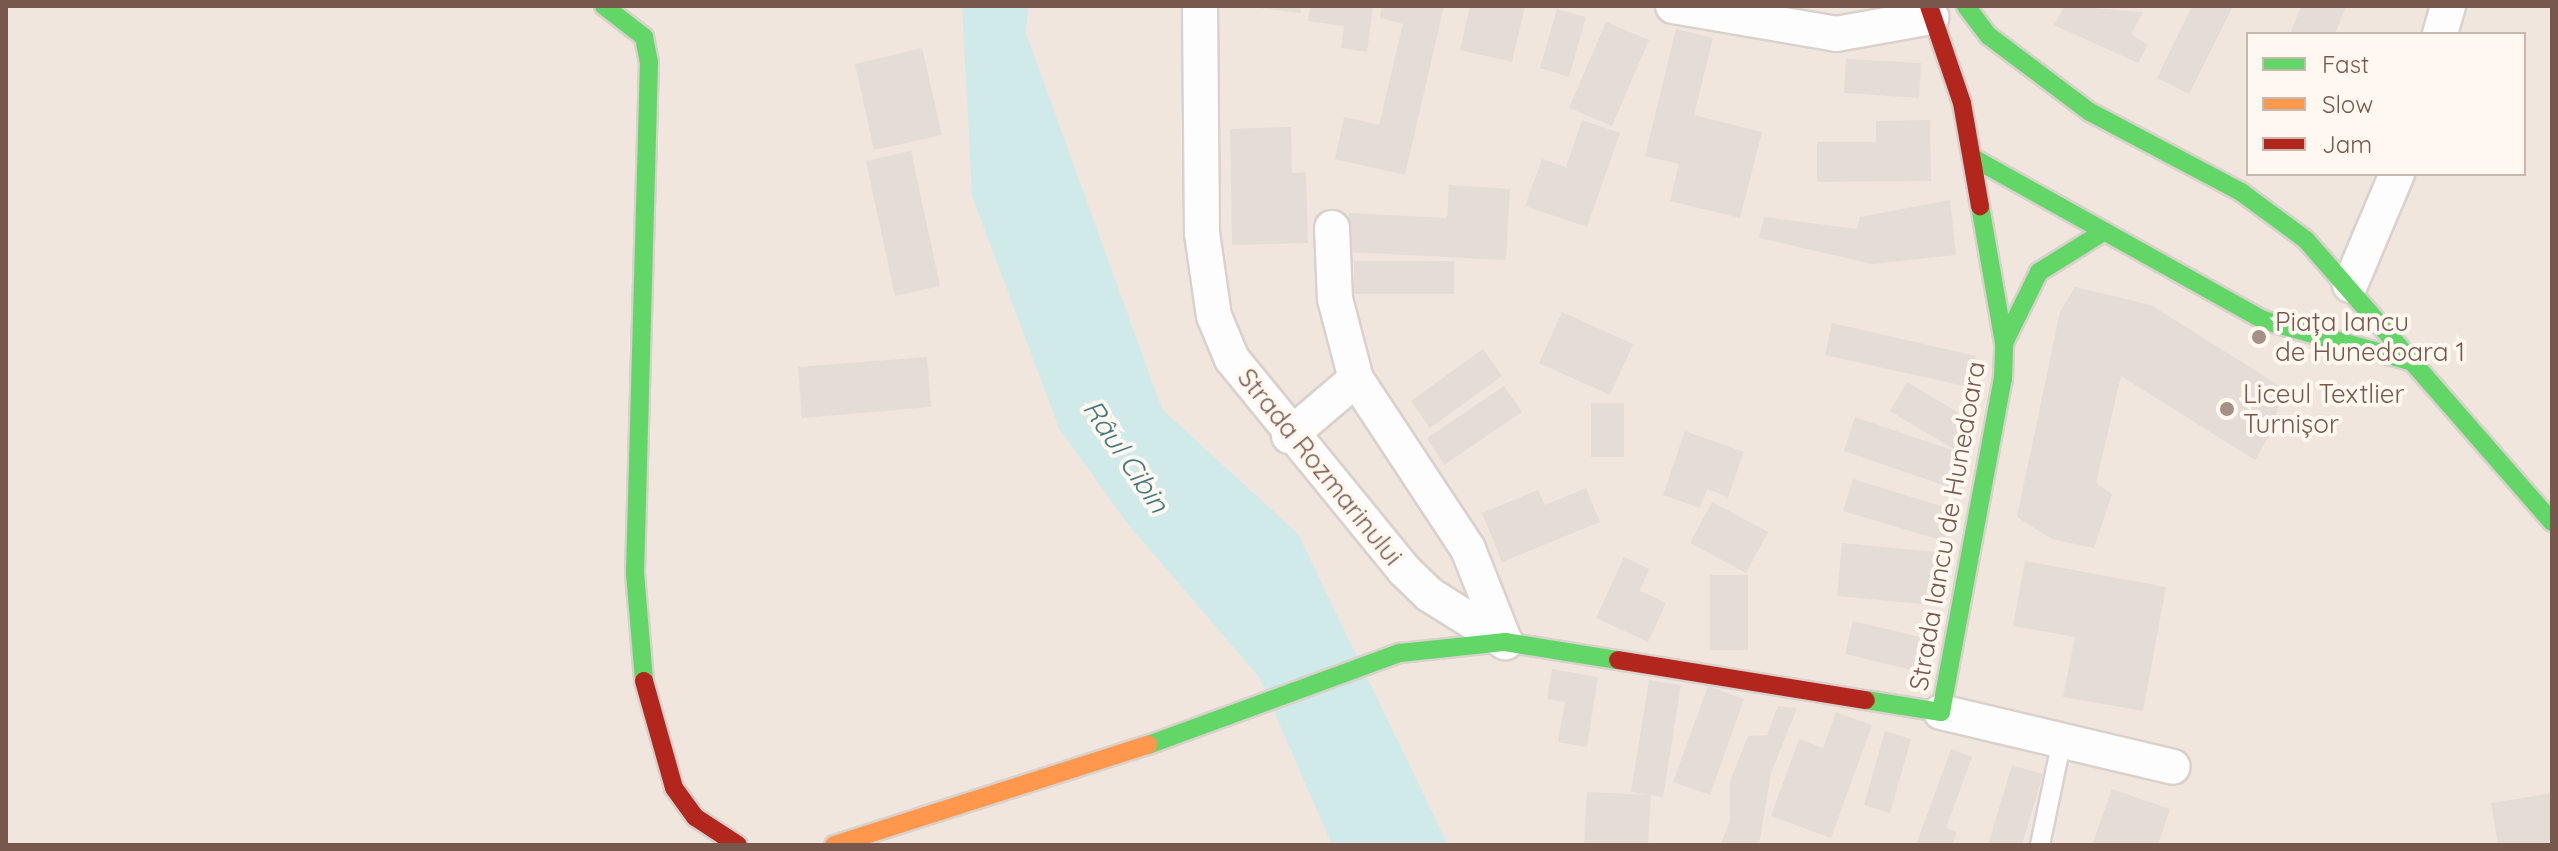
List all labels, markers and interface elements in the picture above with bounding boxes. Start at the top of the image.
legend [2246,32,2526,176]
text: Fast [2322,49,2369,79]
text: Slow [2322,89,2373,119]
text: Jam [2322,129,2372,159]
place label: Piața Iancu de Hunedoara 1 [2275,306,2465,368]
marker: Piața Iancu de Hunedoara 1 [2250,328,2268,346]
street label: Strada Iancu de Hunedoara [1903,359,1991,693]
street label: Strada Rozmarinului [1231,362,1409,572]
place label: Liceul Textlier Turnișor [2243,378,2404,440]
water label: Râul Cibin [1076,393,1176,519]
marker: Liceul Textlier Turnișor [2218,400,2236,418]

